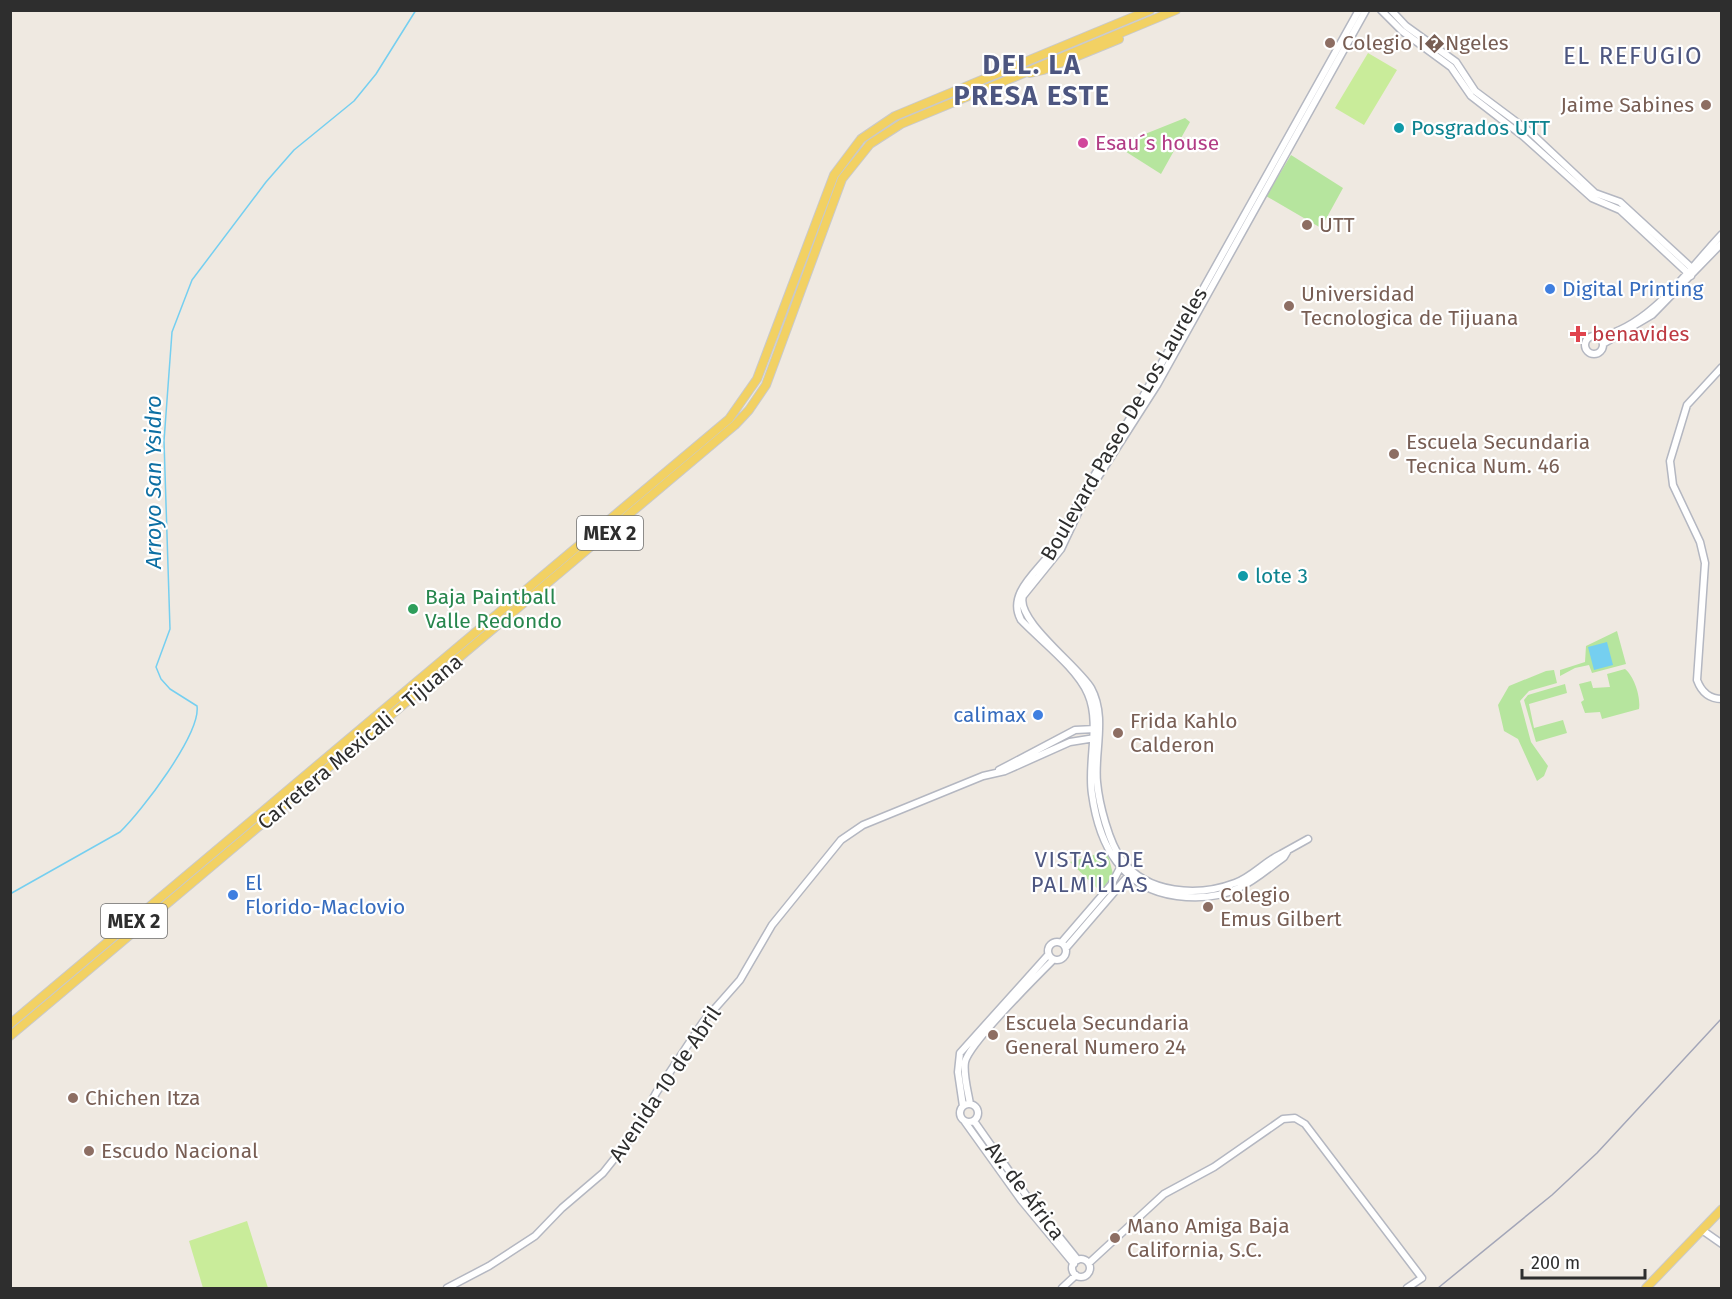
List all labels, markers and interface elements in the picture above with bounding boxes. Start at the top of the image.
place label: Colegio I�Ngeles [1342,30,1509,56]
marker: Colegio I�Ngeles [1323,36,1337,50]
district label: EL REFUGIO [1563,42,1703,70]
district label: DEL. LA PRESA ESTE [953,49,1111,112]
place label: Jaime Sabines [1560,92,1694,118]
marker: Jaime Sabines [1699,98,1713,112]
place label: Posgrados UTT [1411,115,1550,141]
marker: Posgrados UTT [1392,121,1406,135]
place label: Esau´s house [1095,130,1219,156]
marker: Esau´s house [1076,136,1090,150]
place label: UTT [1319,212,1355,238]
marker: UTT [1300,218,1314,232]
place label: Digital Printing [1562,276,1704,302]
place label: Universidad Tecnologica de Tijuana [1301,281,1518,331]
marker: Digital Printing [1543,282,1557,296]
street label: Boulevard Paseo De Los Laureles [1035,283,1213,565]
marker: Universidad Tecnologica de Tijuana [1282,299,1296,313]
place label: benavides [1592,321,1690,347]
marker: benavides [1569,325,1587,343]
water label: Arroyo San Ysidro [140,395,167,570]
place label: Escuela Secundaria Tecnica Num. 46 [1406,429,1590,479]
marker: Escuela Secundaria Tecnica Num. 46 [1387,447,1401,461]
road number: MEX 2 [577,516,643,550]
place label: lote 3 [1255,563,1308,589]
marker: lote 3 [1236,569,1250,583]
place label: Baja Paintball Valle Redondo [425,584,562,634]
marker: Baja Paintball Valle Redondo [406,602,420,616]
street label: Carretera Mexicali - Tijuana [252,649,468,835]
place label: calimax [953,702,1027,728]
marker: calimax [1031,708,1045,722]
place label: Frida Kahlo Calderon [1130,708,1237,758]
marker: Frida Kahlo Calderon [1111,726,1125,740]
district label: VISTAS DE PALMILLAS [1031,846,1149,898]
place label: El Florido-Maclovio [245,870,405,920]
place label: Colegio Emus Gilbert [1220,882,1342,932]
marker: El Florido-Maclovio [226,888,240,902]
marker: Colegio Emus Gilbert [1201,900,1215,914]
road number: MEX 2 [101,904,167,938]
street label: Avenida 10 de Abril [603,1001,727,1167]
place label: Escuela Secundaria General Numero 24 [1005,1010,1189,1060]
marker: Escuela Secundaria General Numero 24 [986,1028,1000,1042]
place label: Chichen Itza [85,1085,201,1111]
marker: Chichen Itza [66,1091,80,1105]
street label: Av. de África [980,1137,1070,1245]
place label: Escudo Nacional [101,1138,258,1164]
marker: Escudo Nacional [82,1144,96,1158]
place label: Mano Amiga Baja California, S.C. [1127,1213,1290,1263]
marker: Mano Amiga Baja California, S.C. [1108,1231,1122,1245]
scale bar [1522,1242,1645,1280]
text: 200 m [1531,1252,1580,1274]

